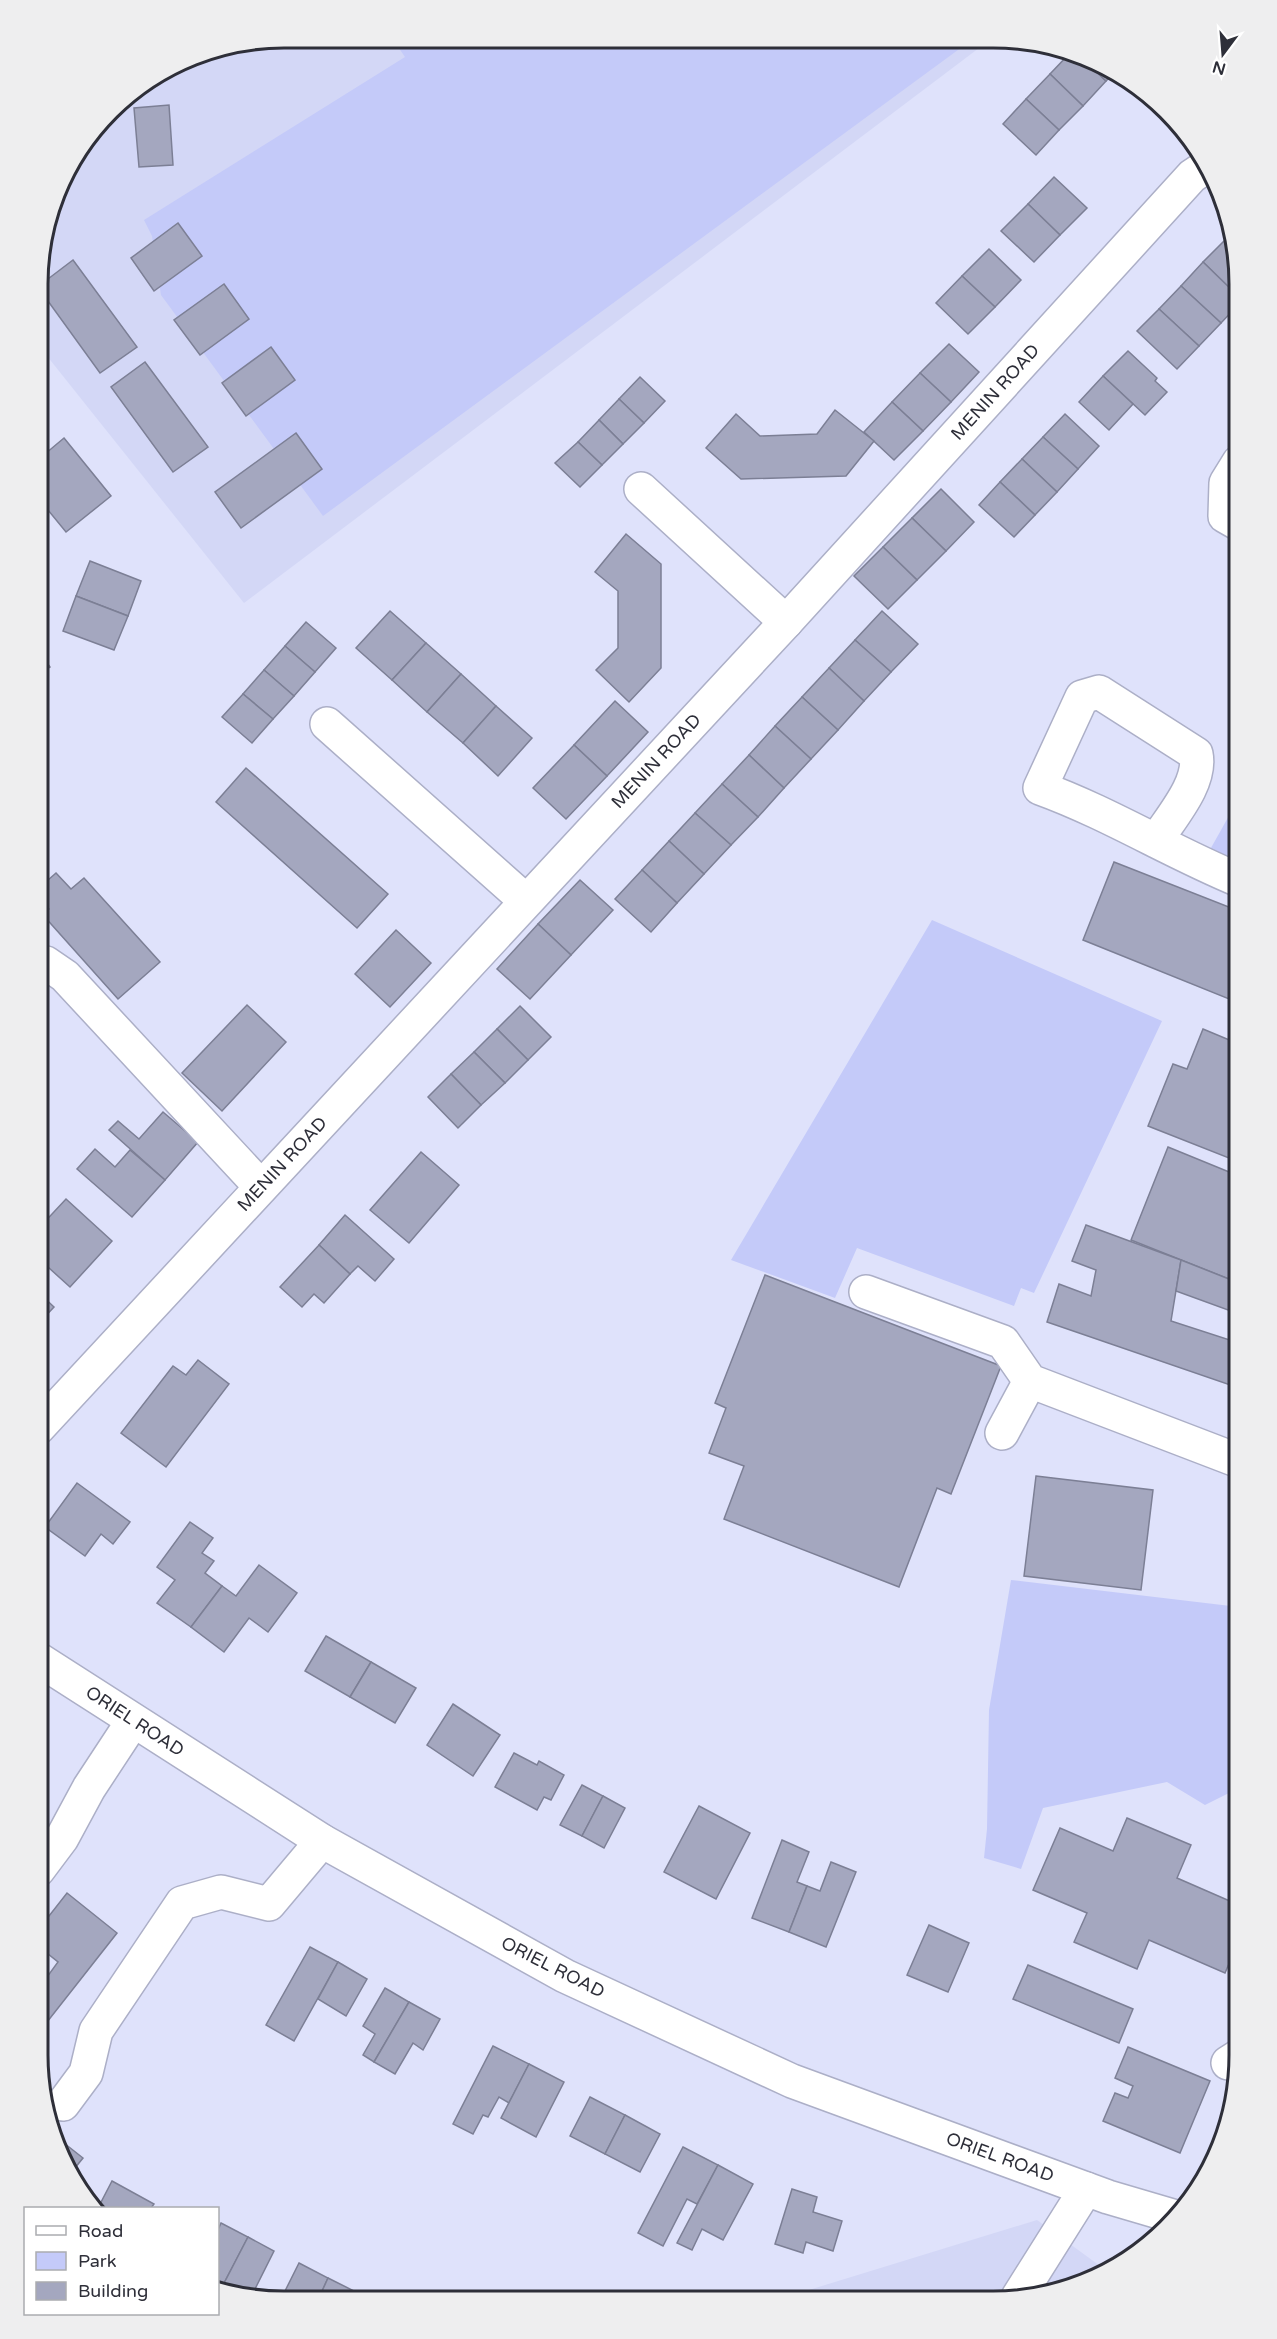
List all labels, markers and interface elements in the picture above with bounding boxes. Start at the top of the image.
north arrow [1193,24,1253,84]
text: N [1210,56,1228,79]
street label: MENIN ROAD [946,339,1044,445]
street label: MENIN ROAD [606,709,706,813]
street label: MENIN ROAD [232,1112,332,1216]
street label: ORIEL ROAD [82,1681,188,1761]
street label: ORIEL ROAD [498,1932,608,2002]
street label: ORIEL ROAD [943,2127,1057,2187]
legend [24,2207,219,2315]
text: Road [78,2220,123,2242]
text: Park [78,2250,117,2272]
text: Building [78,2280,148,2302]

